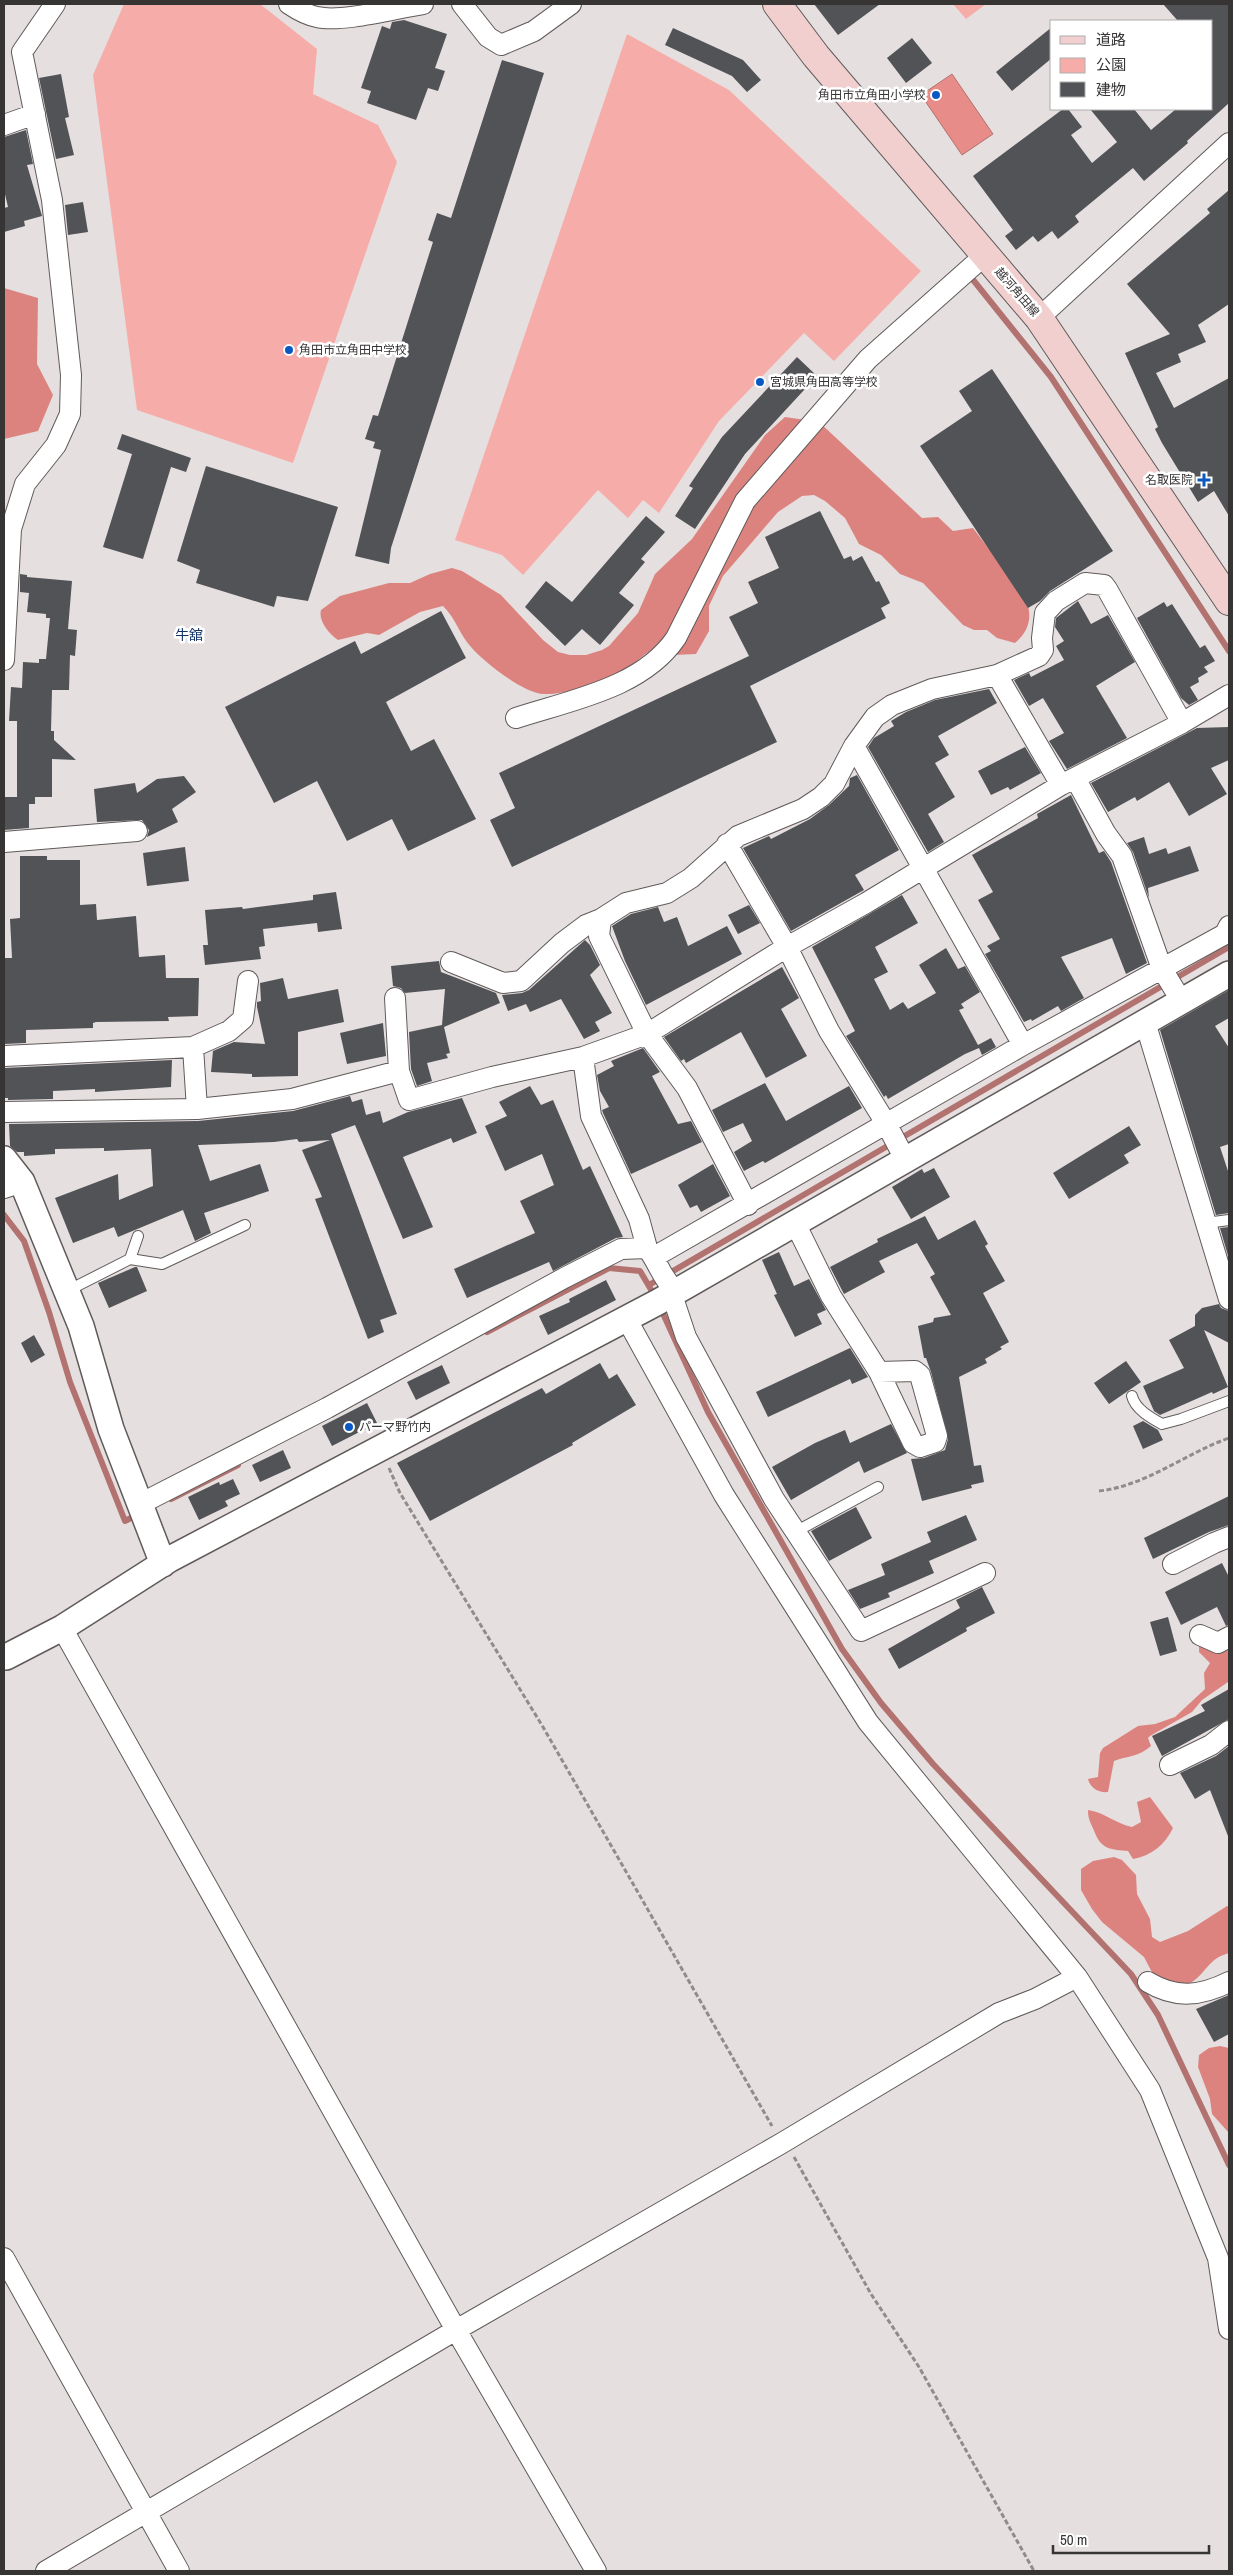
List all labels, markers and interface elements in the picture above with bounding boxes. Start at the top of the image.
legend [1050,20,1213,110]
text: 道路 [1096,29,1126,50]
text: 公園 [1096,54,1126,75]
text: 建物 [1096,79,1126,100]
place label: 角田市立角田小学校 [818,87,926,103]
marker: 角田市立角田小学校 [930,89,942,101]
street label: 越河角田線 [991,264,1043,320]
place label: 角田市立角田中学校 [299,342,407,358]
marker: 角田市立角田中学校 [283,344,295,356]
place label: 宮城県角田高等学校 [770,374,878,390]
marker: 宮城県角田高等学校 [754,376,766,388]
place label: 名取医院 [1145,472,1193,488]
marker: 名取医院 [1197,473,1211,487]
district label: 牛舘 [175,626,203,644]
place label: パーマ野竹内 [359,1419,431,1435]
marker: パーマ野竹内 [343,1421,355,1433]
scale bar [1053,2522,1209,2554]
text: 50 m [1060,2529,1087,2550]

